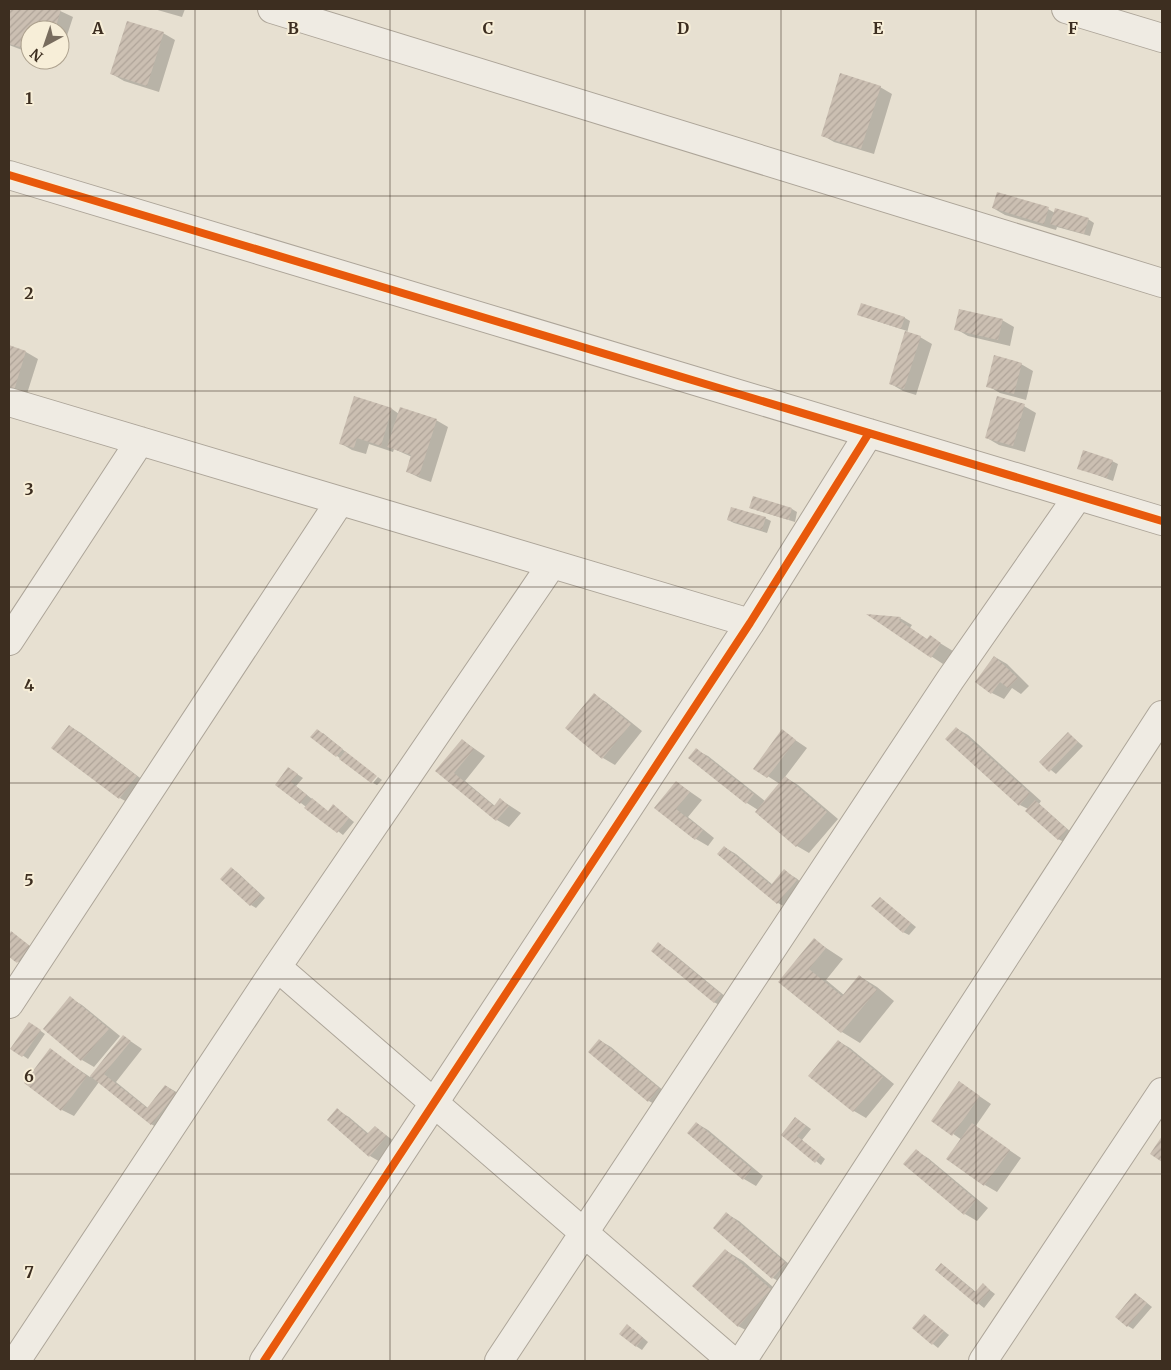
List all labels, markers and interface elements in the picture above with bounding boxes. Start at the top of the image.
text: A [91,18,104,38]
text: B [287,18,299,38]
text: C [483,18,493,38]
text: D [677,18,689,38]
text: E [873,18,884,38]
text: F [1068,18,1078,38]
north arrow [20,20,70,70]
text: N [27,45,47,65]
text: 1 [25,88,33,108]
text: 2 [24,283,34,303]
text: 3 [24,479,34,499]
text: 4 [24,675,34,695]
text: 5 [24,870,34,890]
text: 6 [24,1066,34,1086]
text: 7 [24,1262,34,1282]

